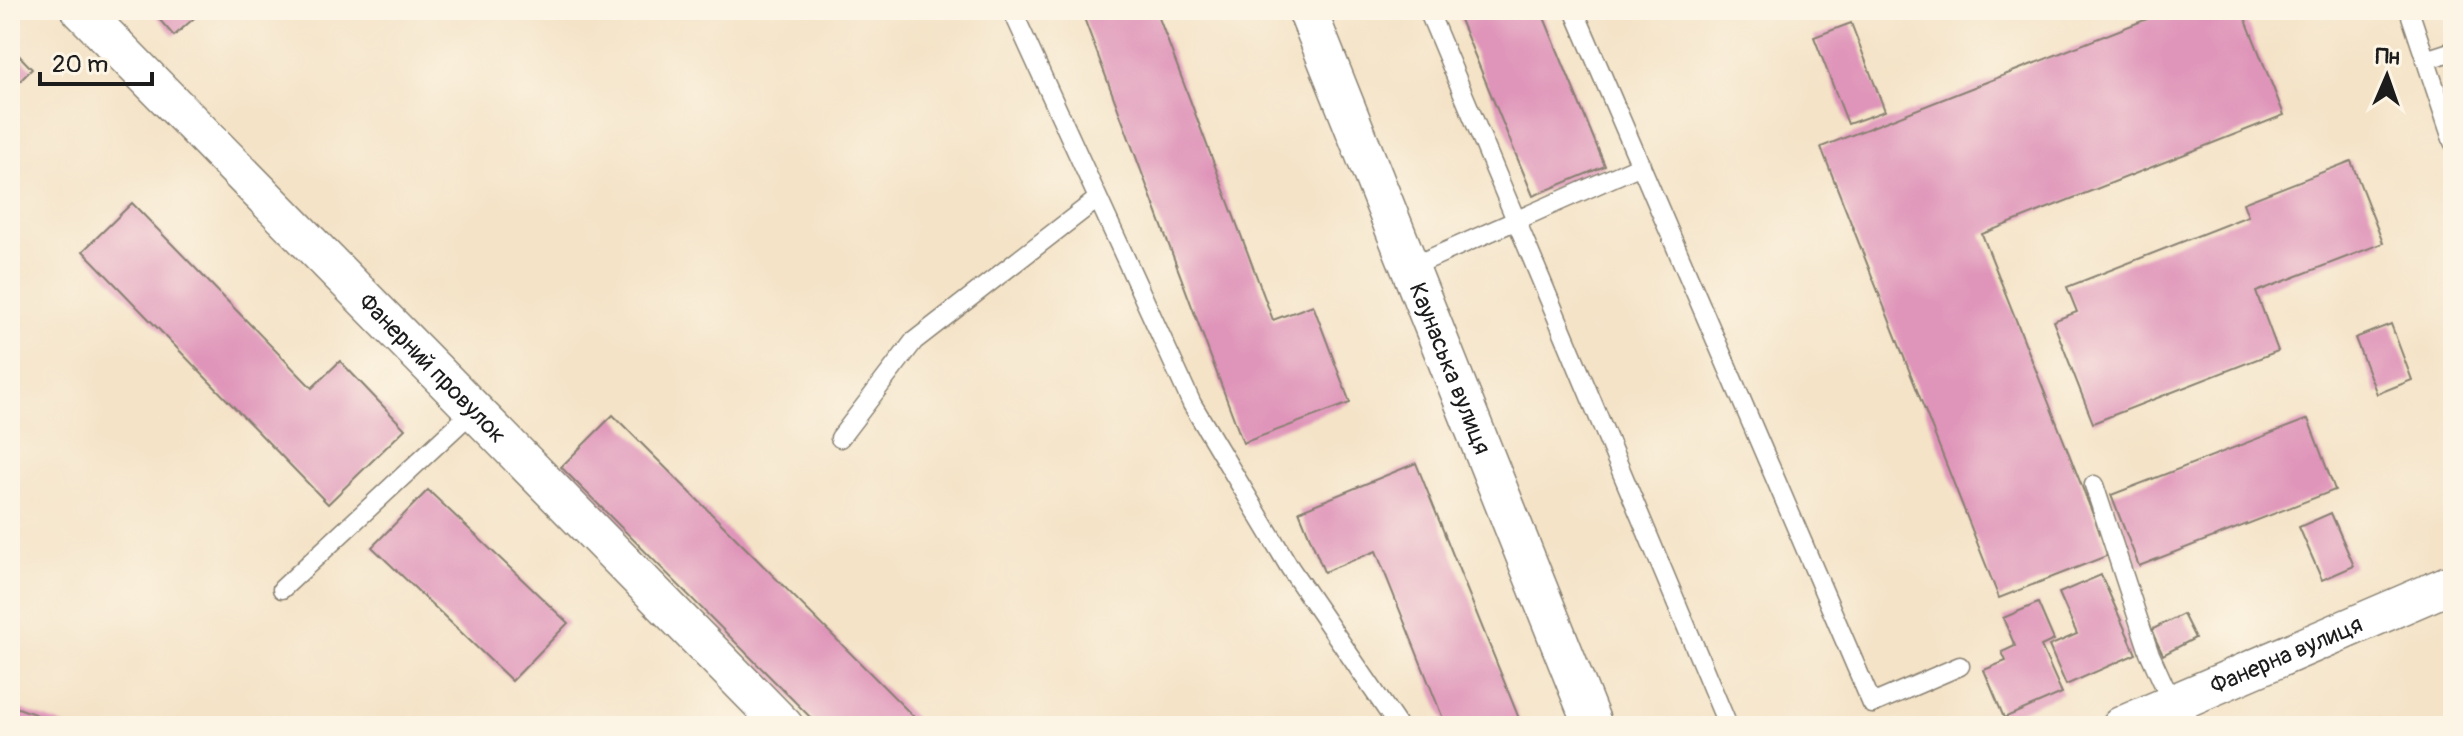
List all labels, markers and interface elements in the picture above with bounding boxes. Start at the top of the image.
scale bar [40,36,152,86]
north arrow [2347,36,2427,116]
text: Пн [2375,43,2400,71]
text: 20 m [52,50,108,79]
street label: Каунаська вулиця [1403,279,1497,458]
street label: Фанерний провулок [353,287,512,449]
street label: Фанерна вулиця [2206,609,2367,700]

